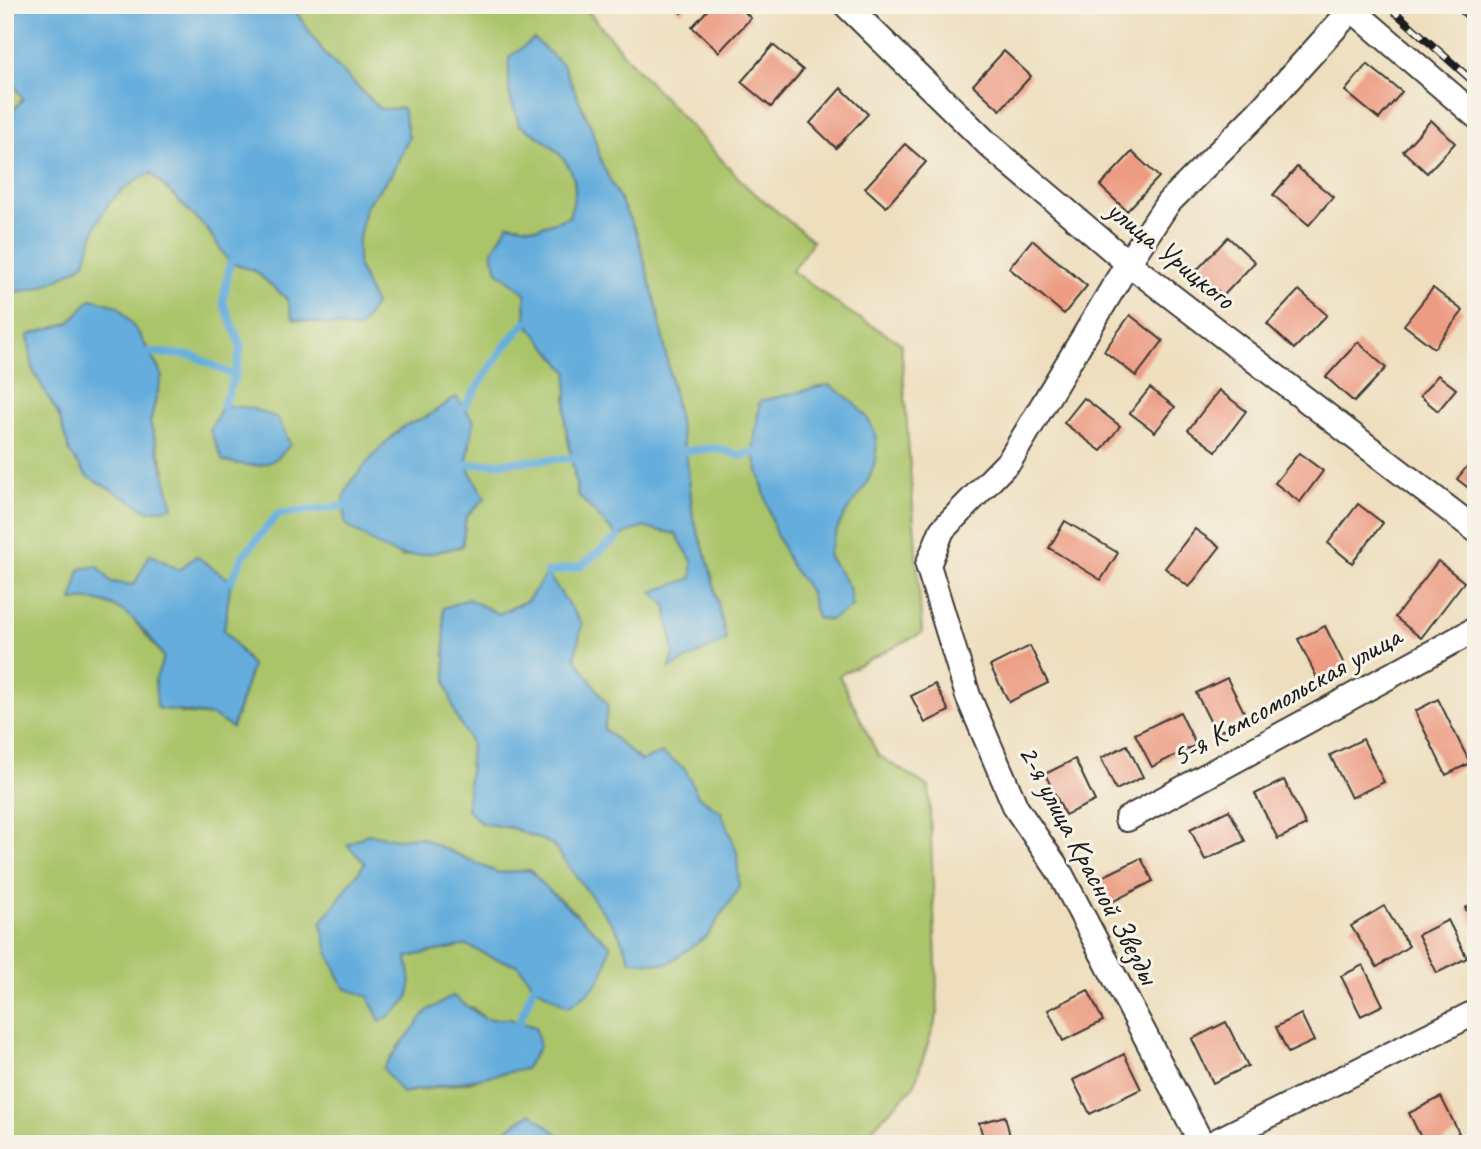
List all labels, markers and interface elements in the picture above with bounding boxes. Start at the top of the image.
street label: улица Урицкого [1098,189,1244,318]
street label: 5-я Комсомольская улица [1165,616,1410,775]
street label: 2-я улица Красной Звезды [1010,738,1169,992]

